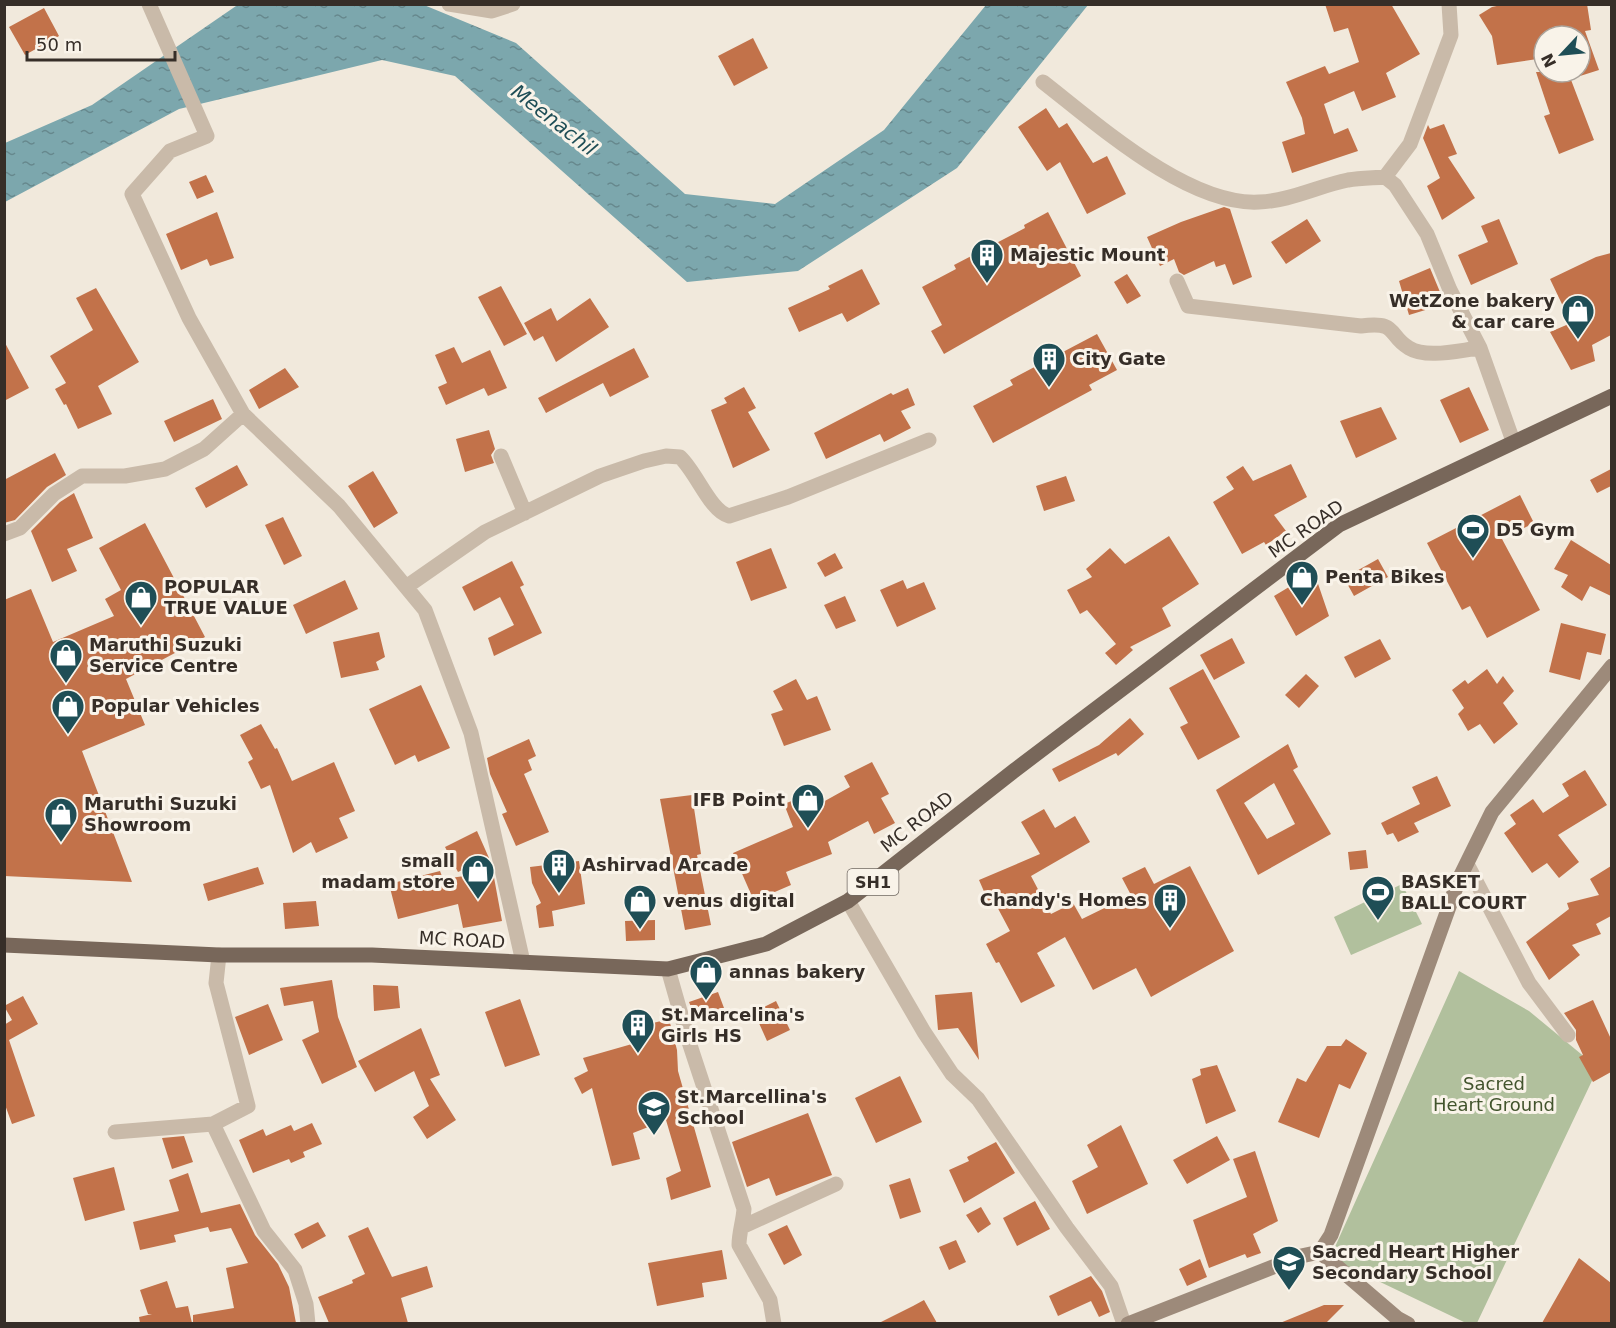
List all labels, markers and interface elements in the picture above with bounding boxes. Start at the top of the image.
scale bar [27,24,176,62]
north arrow [1532,24,1592,84]
text: 50 m [36,34,82,55]
text: N [1537,50,1560,71]
water label: Meenachil [507,79,602,161]
building icon: Majestic Mount [969,237,1005,284]
place label: Majestic Mount [1010,244,1166,265]
place label: WetZone bakery & car care [1389,290,1555,332]
shop icon: WetZone bakery & car care [1560,293,1596,340]
building icon: City Gate [1031,341,1067,388]
place label: City Gate [1072,348,1166,369]
street label: MC ROAD [1264,495,1347,562]
sports icon: D5 Gym [1455,512,1491,559]
place label: D5 Gym [1496,519,1575,540]
shop icon: Penta Bikes [1284,559,1320,606]
place label: Penta Bikes [1325,566,1445,587]
place label: POPULAR TRUE VALUE [164,576,288,618]
shop icon: POPULAR TRUE VALUE [123,579,159,626]
place label: Maruthi Suzuki Service Centre [89,634,242,676]
shop icon: Maruthi Suzuki Service Centre [48,637,84,684]
shop icon: Popular Vehicles [50,688,86,735]
place label: Popular Vehicles [91,695,260,716]
shop icon: IFB Point [790,782,826,829]
street label: MC ROAD [876,787,957,856]
place label: IFB Point [693,789,785,810]
place label: Maruthi Suzuki Showroom [84,793,237,835]
shop icon: Maruthi Suzuki Showroom [43,796,79,843]
building icon: Ashirvad Arcade [541,847,577,894]
place label: small madam store [321,850,455,892]
shop icon: small madam store [460,853,496,900]
place label: Ashirvad Arcade [582,854,748,875]
road number: SH1 [848,869,898,895]
place label: BASKET BALL COURT [1401,871,1527,913]
sports icon: BASKET BALL COURT [1360,874,1396,921]
building icon: Chandy's Homes [1152,882,1188,929]
shop icon: venus digital [622,883,658,930]
place label: Chandy's Homes [980,889,1147,910]
place label: venus digital [663,890,795,911]
street label: MC ROAD [418,927,506,952]
shop icon: annas bakery [688,954,724,1001]
place label: annas bakery [729,961,866,982]
place label: St.Marcelina's Girls HS [661,1004,805,1046]
building icon: St.Marcelina's Girls HS [620,1007,656,1054]
park label: Sacred Heart Ground [1433,1073,1555,1115]
place label: St.Marcellina's School [677,1086,827,1128]
school or university icon: St.Marcellina's School [636,1089,672,1136]
place label: Sacred Heart Higher Secondary School [1312,1241,1519,1283]
school or university icon: Sacred Heart Higher Secondary School [1271,1244,1307,1291]

